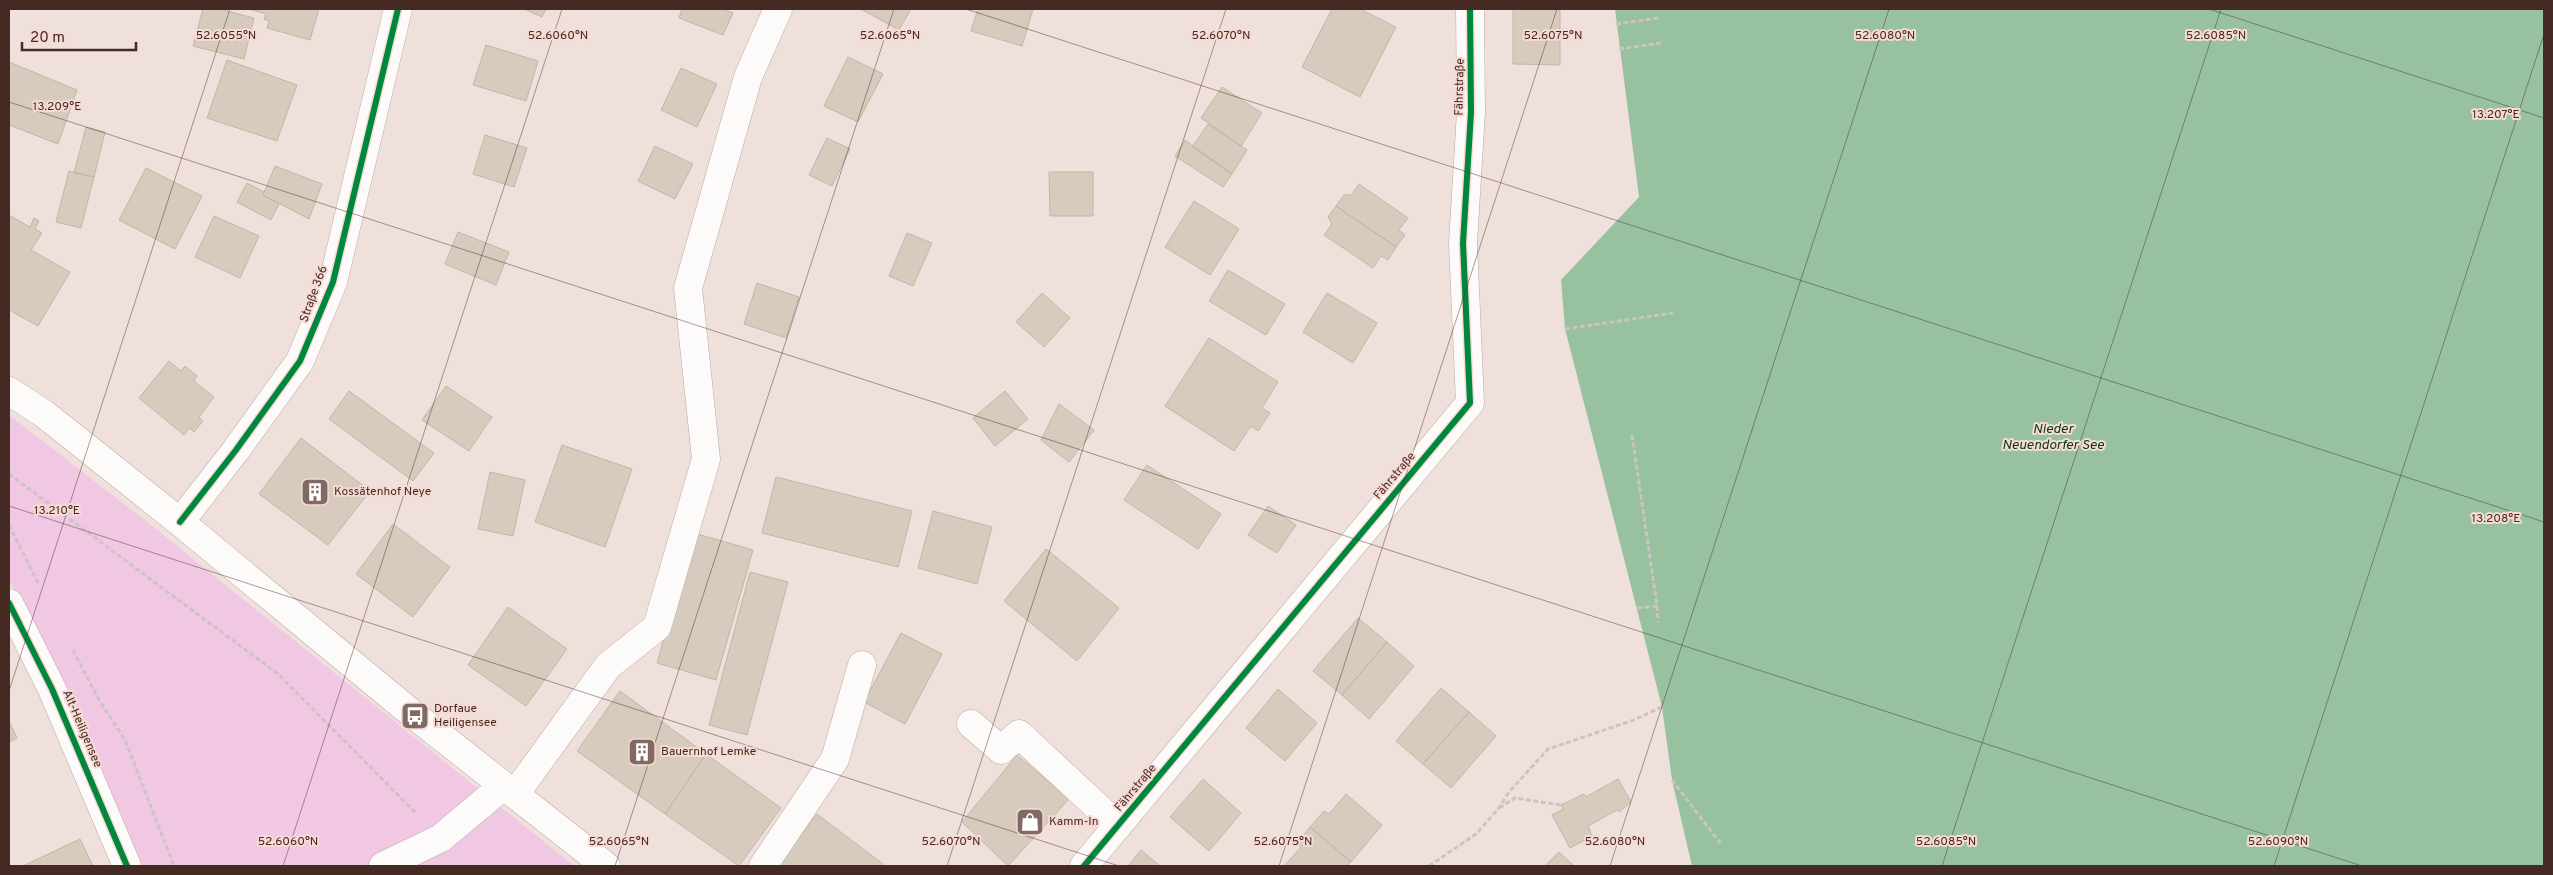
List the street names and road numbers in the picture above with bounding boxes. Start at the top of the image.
street label: Fährstraße [1452,58,1468,116]
street label: Straße 366 [296,263,332,325]
street label: Fährstraße [1370,449,1420,503]
street label: Alt-Heiligensee [58,688,106,770]
street label: Fährstraße [1111,761,1161,815]

